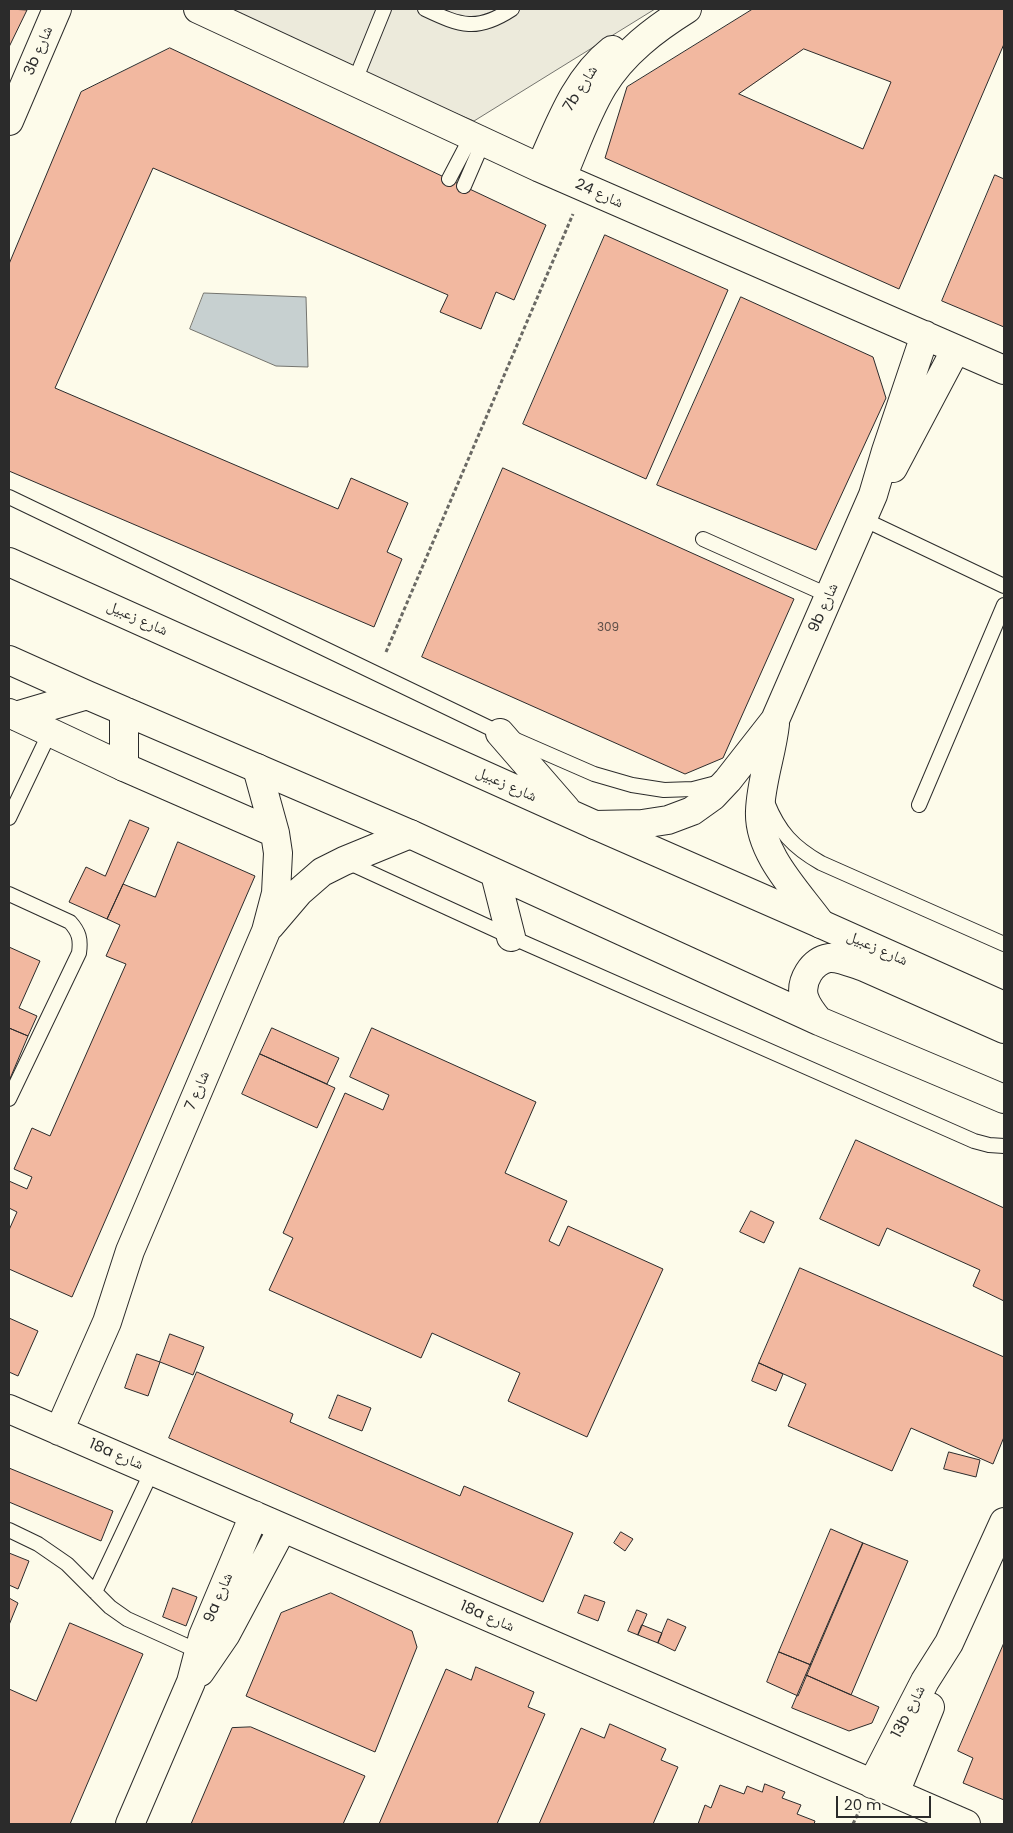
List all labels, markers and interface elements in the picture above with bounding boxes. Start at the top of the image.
street label: 3b شارع [21,24,57,78]
street label: 7b شارع [560,63,602,115]
street label: شارع 24 [572,175,626,213]
street label: 9b شارع [805,581,843,635]
street label: شارع زعبيل [104,598,170,640]
house number: 309 [597,621,619,635]
street label: شارع زعبيل [473,764,539,806]
street label: شارع زعبيل [844,928,910,970]
street label: شارع 7 [182,1069,214,1113]
street label: 18a شارع [86,1436,146,1474]
street label: 9a شارع [201,1570,237,1626]
street label: 18a شارع [457,1598,517,1636]
street label: 13b شارع [888,1683,930,1741]
scale bar [838,1786,933,1818]
text: 20 m [844,1794,882,1815]

